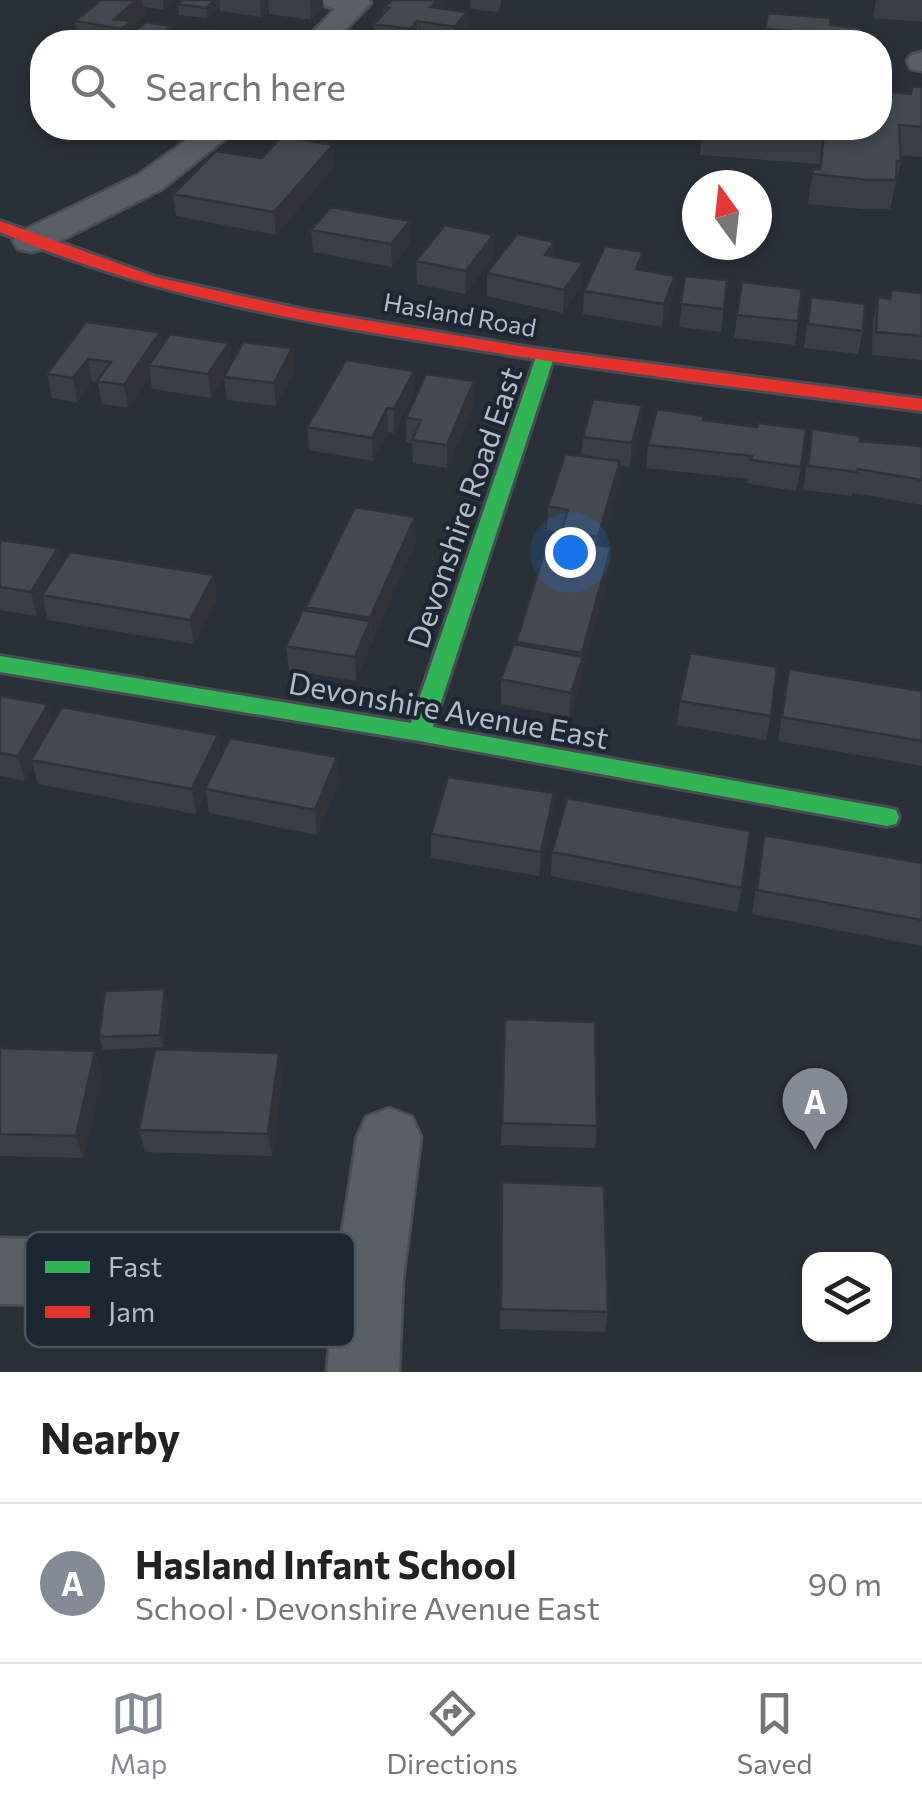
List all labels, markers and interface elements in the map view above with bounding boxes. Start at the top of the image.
search box [30,30,892,140]
icon: search [65,58,120,113]
text: Search here [145,62,346,109]
north arrow [682,170,772,260]
street label: Hasland Road [381,286,539,342]
street label: Devonshire Road East [398,362,528,652]
your location [545,527,596,578]
street label: Devonshire Avenue East [286,663,612,755]
pin: A [782,1068,848,1150]
legend [25,1232,355,1347]
text: Fast [108,1249,162,1283]
map controls [802,1252,892,1342]
button: layers [802,1252,892,1342]
text: Jam [108,1294,155,1328]
text: Nearby [40,1411,180,1463]
text: Hasland Infant School [135,1540,517,1587]
text: A [61,1563,84,1603]
text: 90 m [808,1563,882,1603]
text: School · Devonshire Avenue East [135,1587,600,1627]
tab: Map [110,1686,167,1780]
tab: Directions [386,1686,518,1780]
tab: Saved [737,1686,812,1780]

